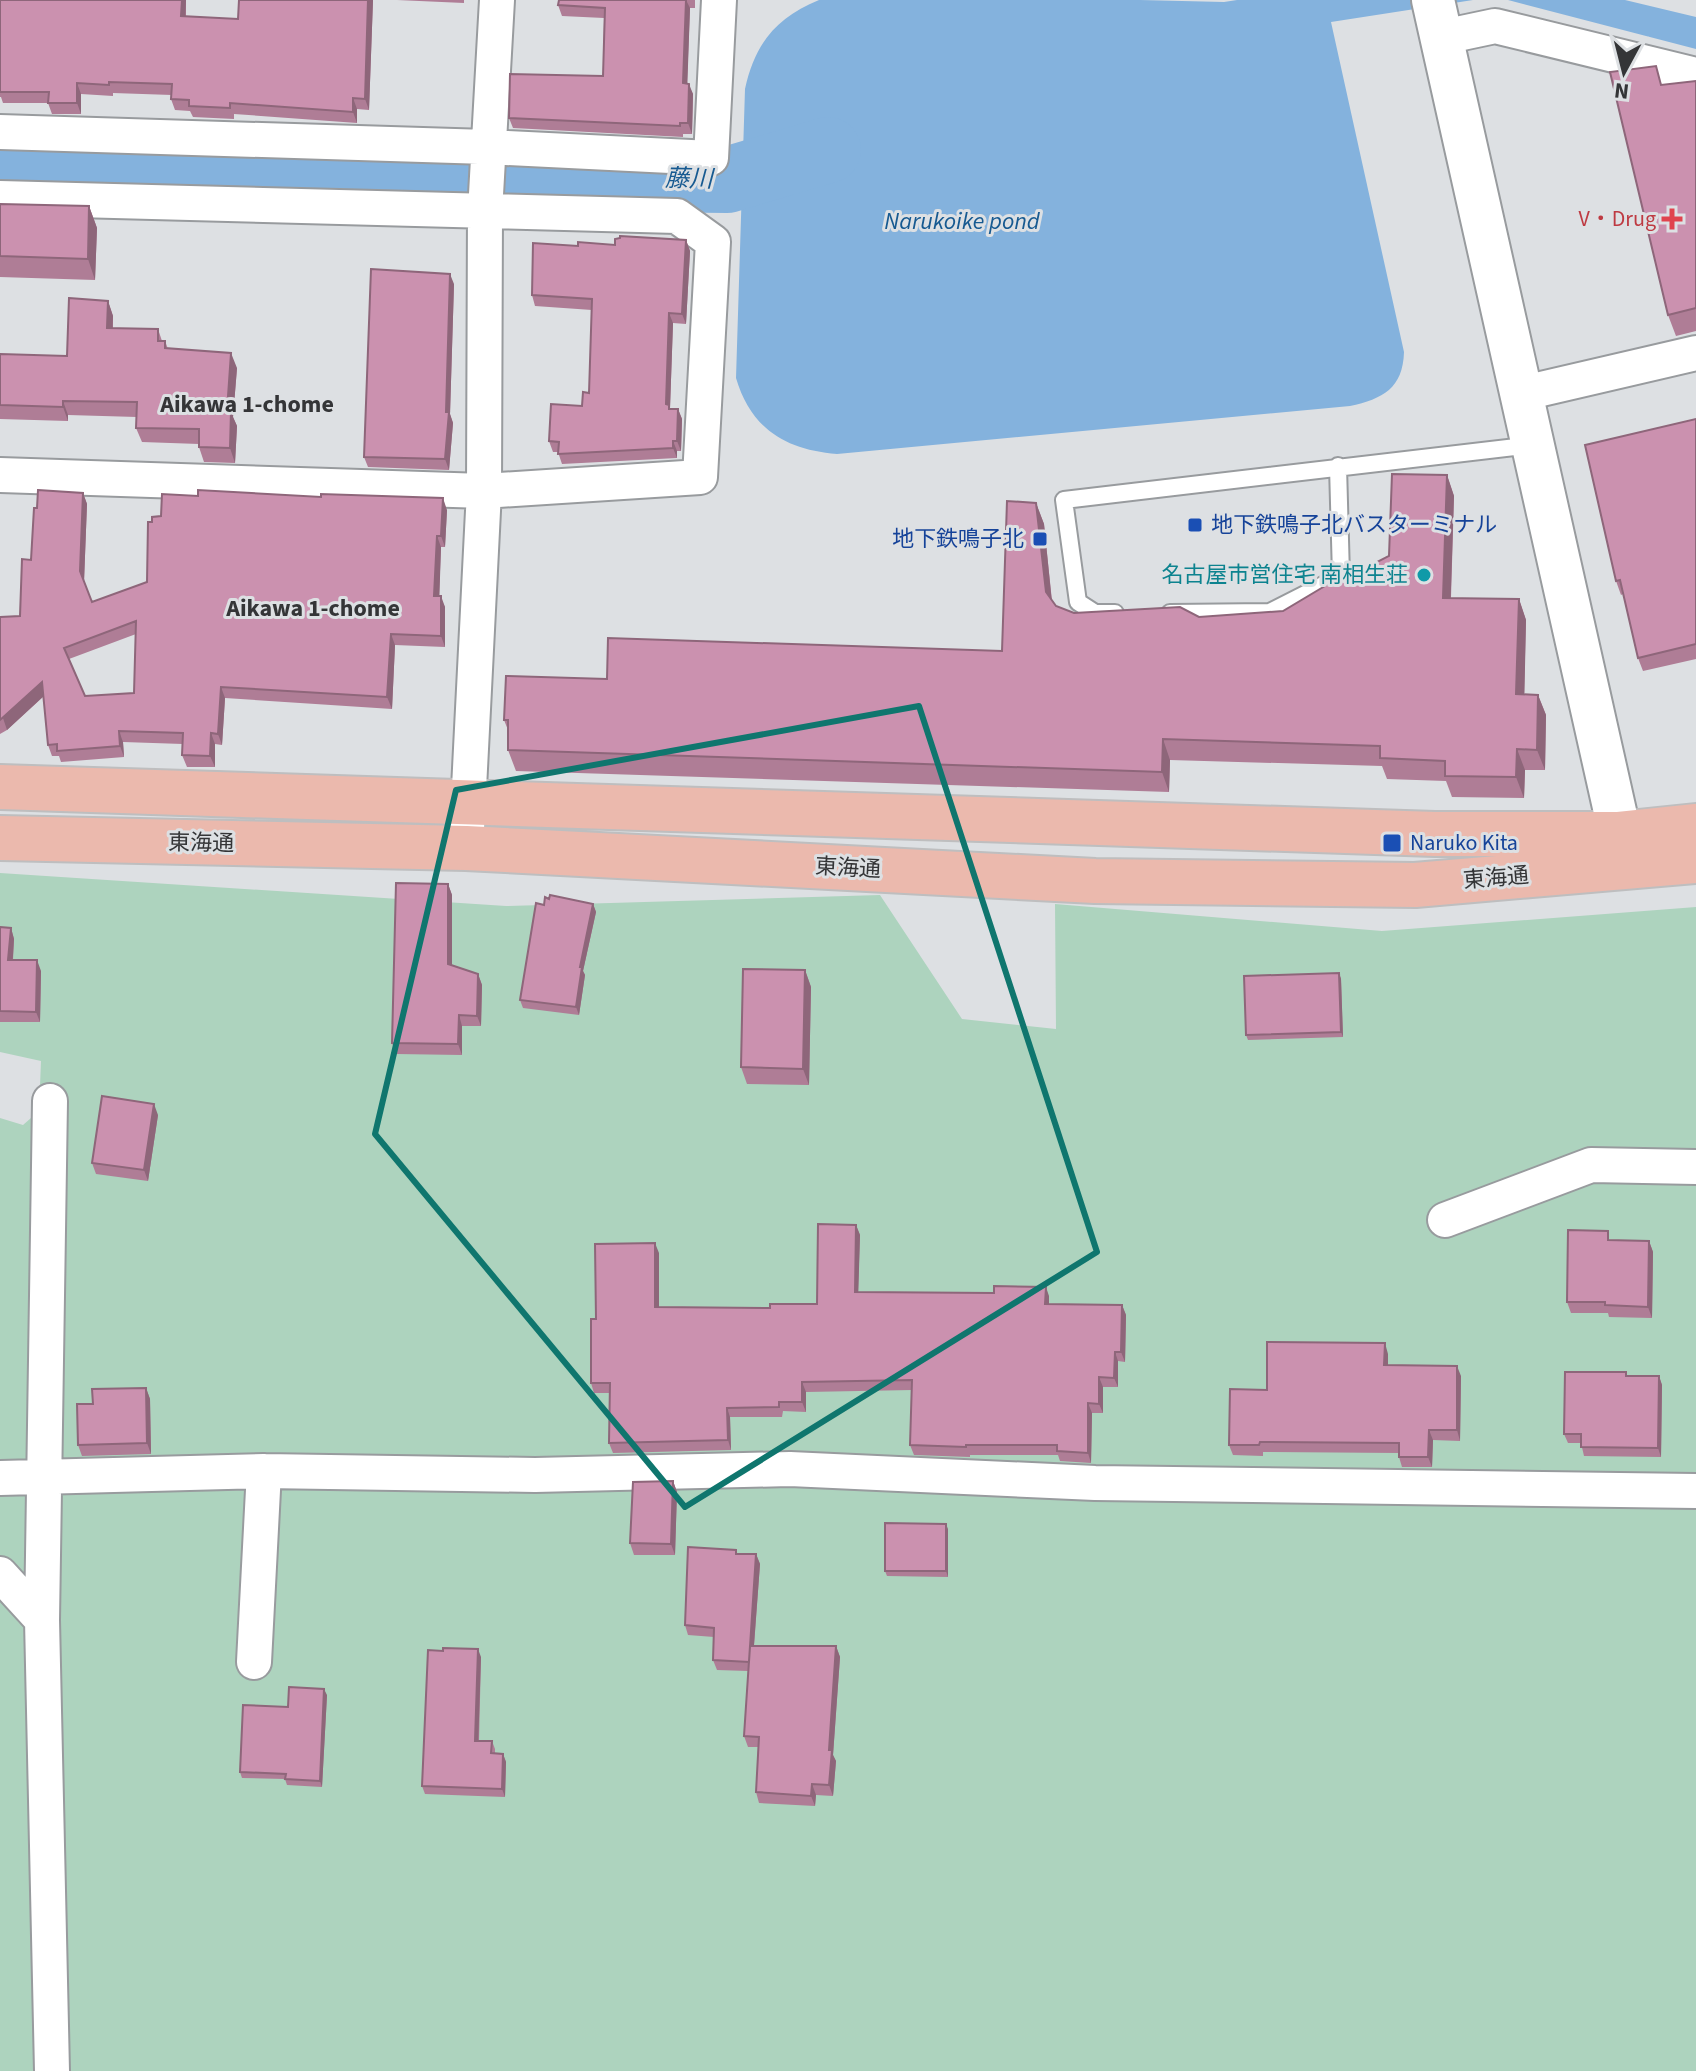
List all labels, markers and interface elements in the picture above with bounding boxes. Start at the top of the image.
north arrow [1584,32,1664,112]
text: N [1612,74,1631,108]
water label: 藤川 [665,161,716,197]
place label: V・Drug [1578,203,1656,235]
water label: Narukoike pond [884,204,1041,239]
marker: V・Drug [1663,210,1681,228]
district label: Aikawa 1-chome [159,387,334,422]
place label: 地下鉄鳴子北バスターミナル [1211,509,1497,541]
marker: 地下鉄鳴子北バスターミナル [1186,516,1204,534]
place label: 地下鉄鳴子北 [892,523,1024,555]
marker: 地下鉄鳴子北 [1031,530,1049,548]
place label: 名古屋市営住宅 南相生荘 [1162,559,1408,591]
marker: 名古屋市営住宅 南相生荘 [1415,566,1433,584]
district label: Aikawa 1-chome [225,591,400,626]
street label: 東海通 [168,826,234,860]
place label: Naruko Kita [1410,827,1518,859]
marker: Naruko Kita [1381,832,1403,854]
street label: 東海通 [814,850,882,886]
street label: 東海通 [1462,859,1530,897]

